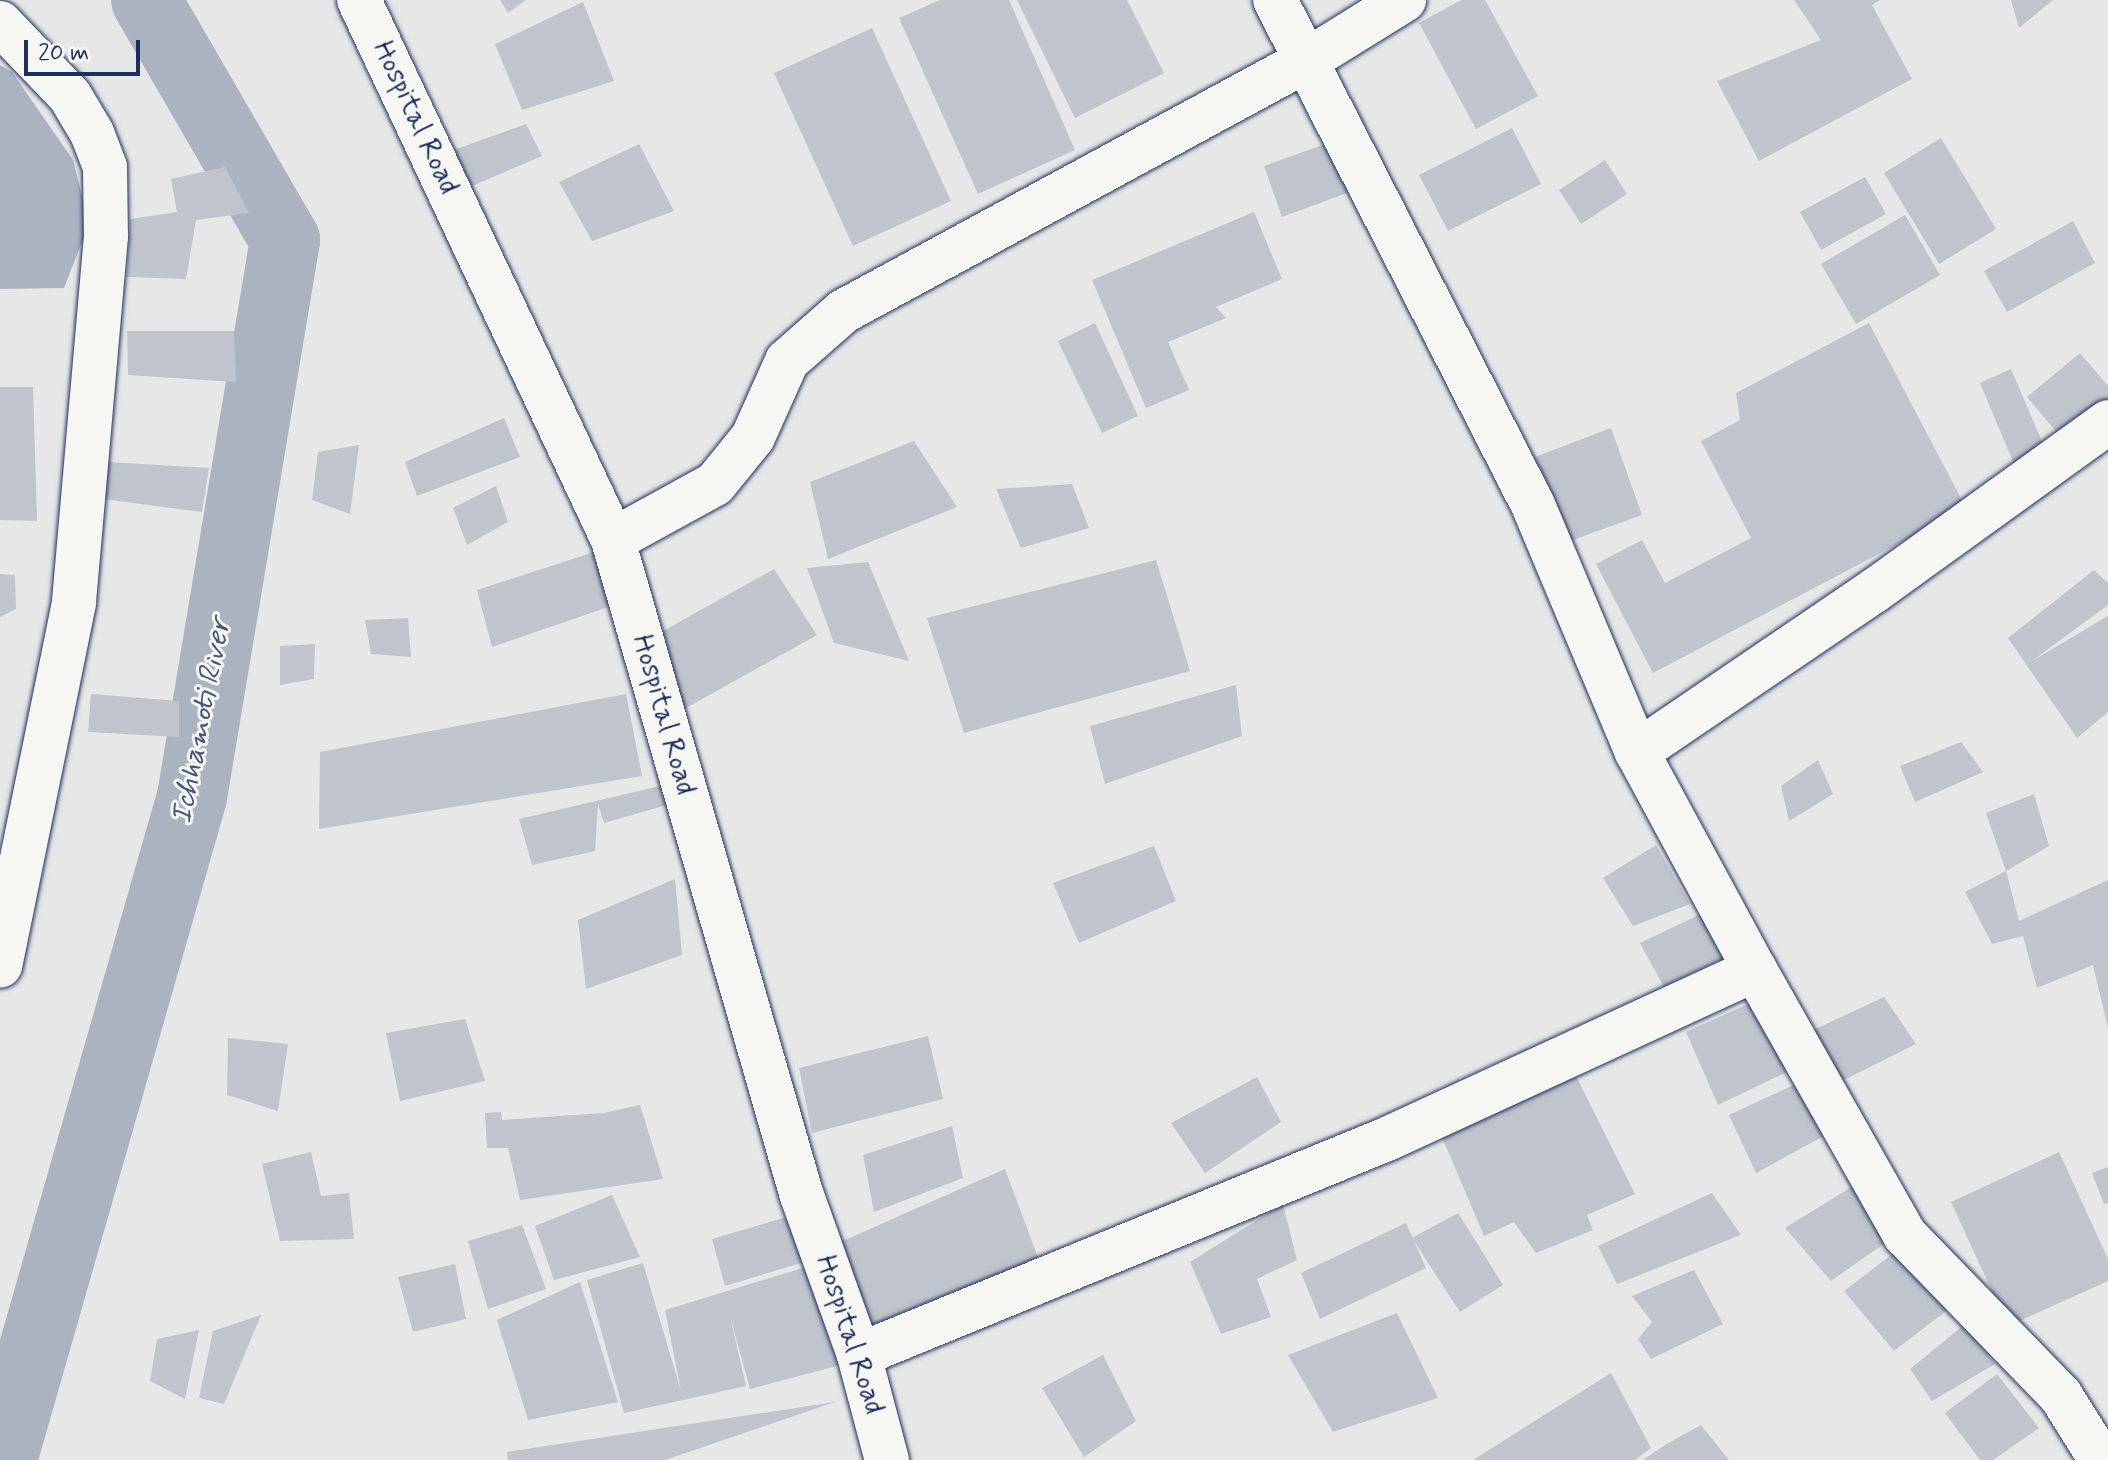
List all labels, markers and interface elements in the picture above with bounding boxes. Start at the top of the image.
scale bar [28,24,144,74]
street label: Hospital Road [365,37,465,199]
text: 20 m [38,38,89,69]
water label: Ichhamoti River [164,615,240,827]
street label: Hospital Road [624,632,702,798]
street label: Hospital Road [808,1252,890,1418]

